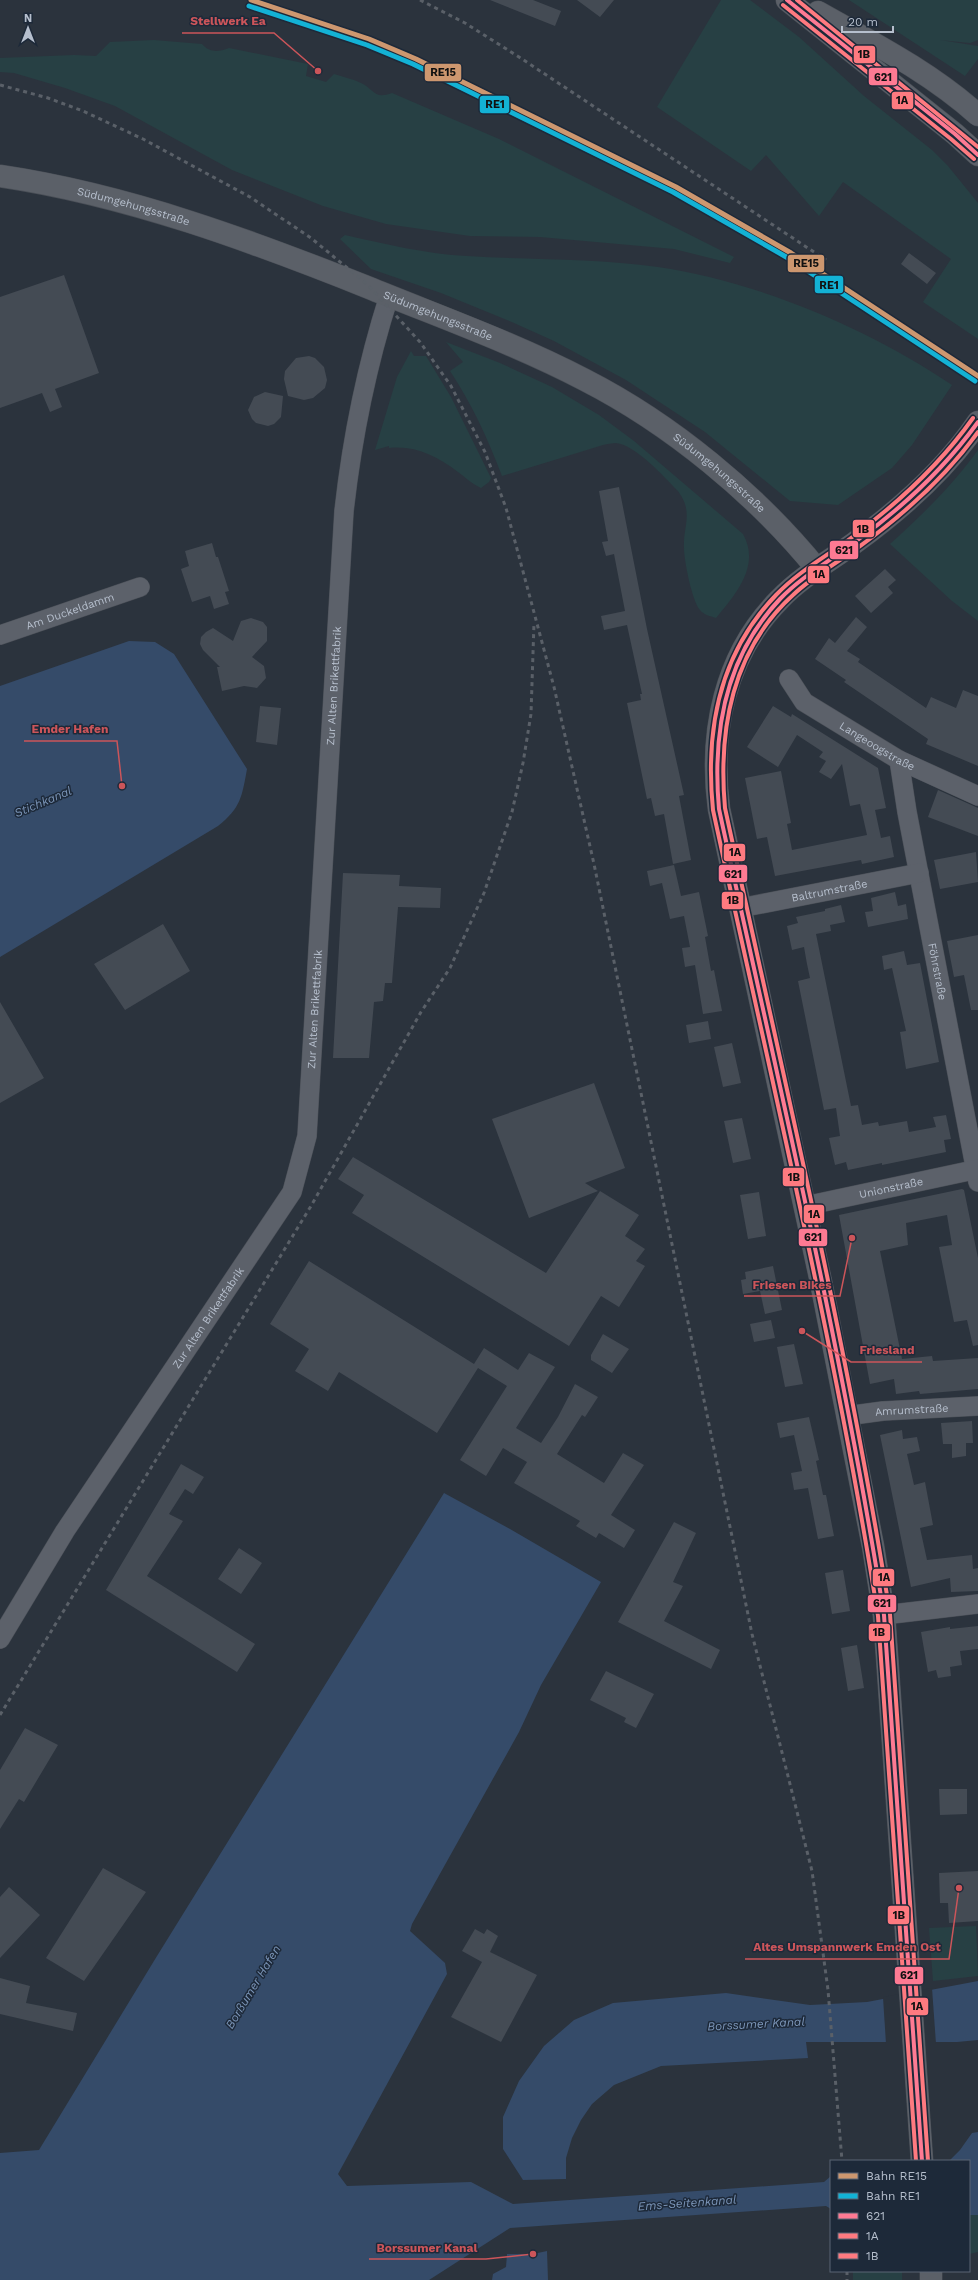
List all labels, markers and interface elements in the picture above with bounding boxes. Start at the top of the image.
north arrow [8,8,48,48]
scale bar [842,8,893,34]
callout: Stellwerk Ea [182,9,274,33]
text: N [24,12,32,25]
text: Stellwerk Ea [190,14,266,28]
text: 20 m [848,15,878,29]
line badge: 1B [853,45,876,64]
text: 1B [858,48,871,61]
line badge: RE15 [424,63,462,82]
text: RE15 [430,66,456,79]
line badge: 621 [868,67,898,86]
text: 621 [874,71,892,84]
line badge: 1A [891,91,914,110]
text: 1A [896,94,909,107]
line badge: RE1 [479,95,510,114]
text: RE1 [485,98,505,111]
street label: Südumgehungsstraße [76,185,191,228]
line badge: RE15 [787,254,825,273]
text: RE15 [793,257,819,270]
line badge: RE1 [814,275,844,294]
text: RE1 [819,279,839,292]
street label: Südumgehungsstraße [381,288,495,344]
street label: Südumgehungsstraße [670,430,768,515]
line badge: 1B [852,519,875,538]
text: 1B [857,523,870,536]
line badge: 621 [829,540,859,560]
text: 621 [835,544,853,557]
line badge: 1A [807,565,830,584]
text: 1A [813,568,826,581]
street label: Am Duckeldamm [24,590,116,633]
street label: Zur Alten Brikettfabrik [324,626,344,746]
callout: Emder Hafen [24,717,117,741]
street label: Langeoogstraße [837,719,917,773]
text: Emder Hafen [32,722,108,736]
water label: Stichkanal [12,783,74,820]
line badge: 1A [723,843,746,862]
text: 1A [729,846,742,859]
line badge: 621 [718,864,748,883]
text: 621 [724,868,742,881]
street label: Baltrumstraße [790,877,868,905]
line badge: 1B [721,891,744,910]
text: 1B [727,894,740,907]
street label: Föhrstraße [925,942,949,1001]
street label: Zur Alten Brikettfabrik [305,949,325,1069]
line badge: 1B [782,1167,805,1187]
text: 1B [788,1171,801,1184]
street label: Unionstraße [858,1175,924,1201]
line badge: 1A [803,1204,825,1224]
text: 1A [808,1208,821,1221]
line badge: 621 [798,1228,828,1247]
text: 621 [804,1231,822,1244]
street label: Zur Alten Brikettfabrik [170,1265,247,1371]
callout: Friesen Bikes [744,1272,840,1296]
text: Friesen Bikes [752,1278,832,1292]
callout: Friesland [851,1338,922,1362]
text: Friesland [859,1343,915,1357]
street label: Amrumstraße [874,1402,949,1419]
line badge: 1A [872,1568,895,1587]
text: 1A [878,1571,891,1584]
line badge: 621 [867,1594,897,1613]
text: 621 [873,1597,891,1610]
line badge: 1B [868,1623,891,1642]
text: 1B [873,1626,886,1639]
line badge: 1B [887,1905,910,1925]
text: 1B [893,1909,906,1922]
callout: Altes Umspannwerk Emden Ost [745,1935,949,1959]
text: Altes Umspannwerk Emden Ost [753,1940,941,1954]
water label: Borßumer Hafen [223,1943,283,2031]
line badge: 621 [894,1966,924,1985]
text: 621 [900,1969,918,1982]
line badge: 1A [906,1997,929,2016]
text: 1A [911,2000,924,2013]
water label: Borssumer Kanal [707,2014,806,2034]
legend [830,2160,970,2272]
text: Bahn RE15 [866,2169,927,2183]
text: Bahn RE1 [866,2189,920,2203]
water label: Ems-Seitenkanal [637,2193,737,2213]
text: 621 [866,2209,885,2223]
text: 1A [866,2229,879,2243]
callout: Borssumer Kanal [369,2235,486,2259]
text: Borssumer Kanal [377,2241,477,2255]
text: 1B [866,2249,879,2263]

